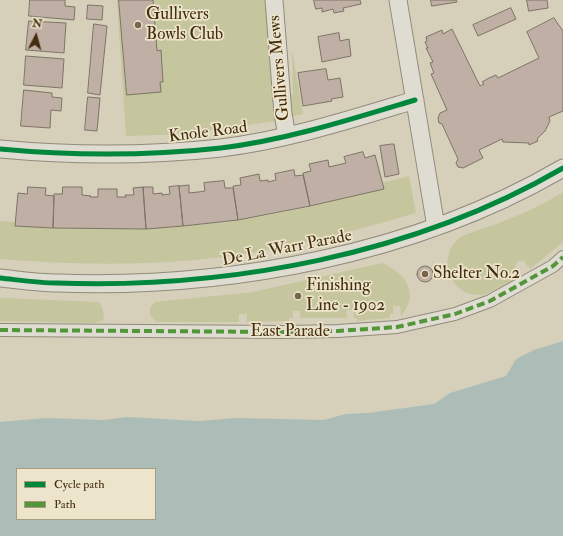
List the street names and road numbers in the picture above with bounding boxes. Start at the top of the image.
street label: Gullivers Mews [265,14,295,122]
street label: Knole Road [167,118,249,148]
street label: De La Warr Parade [220,226,354,272]
street label: East Parade [250,322,330,342]

